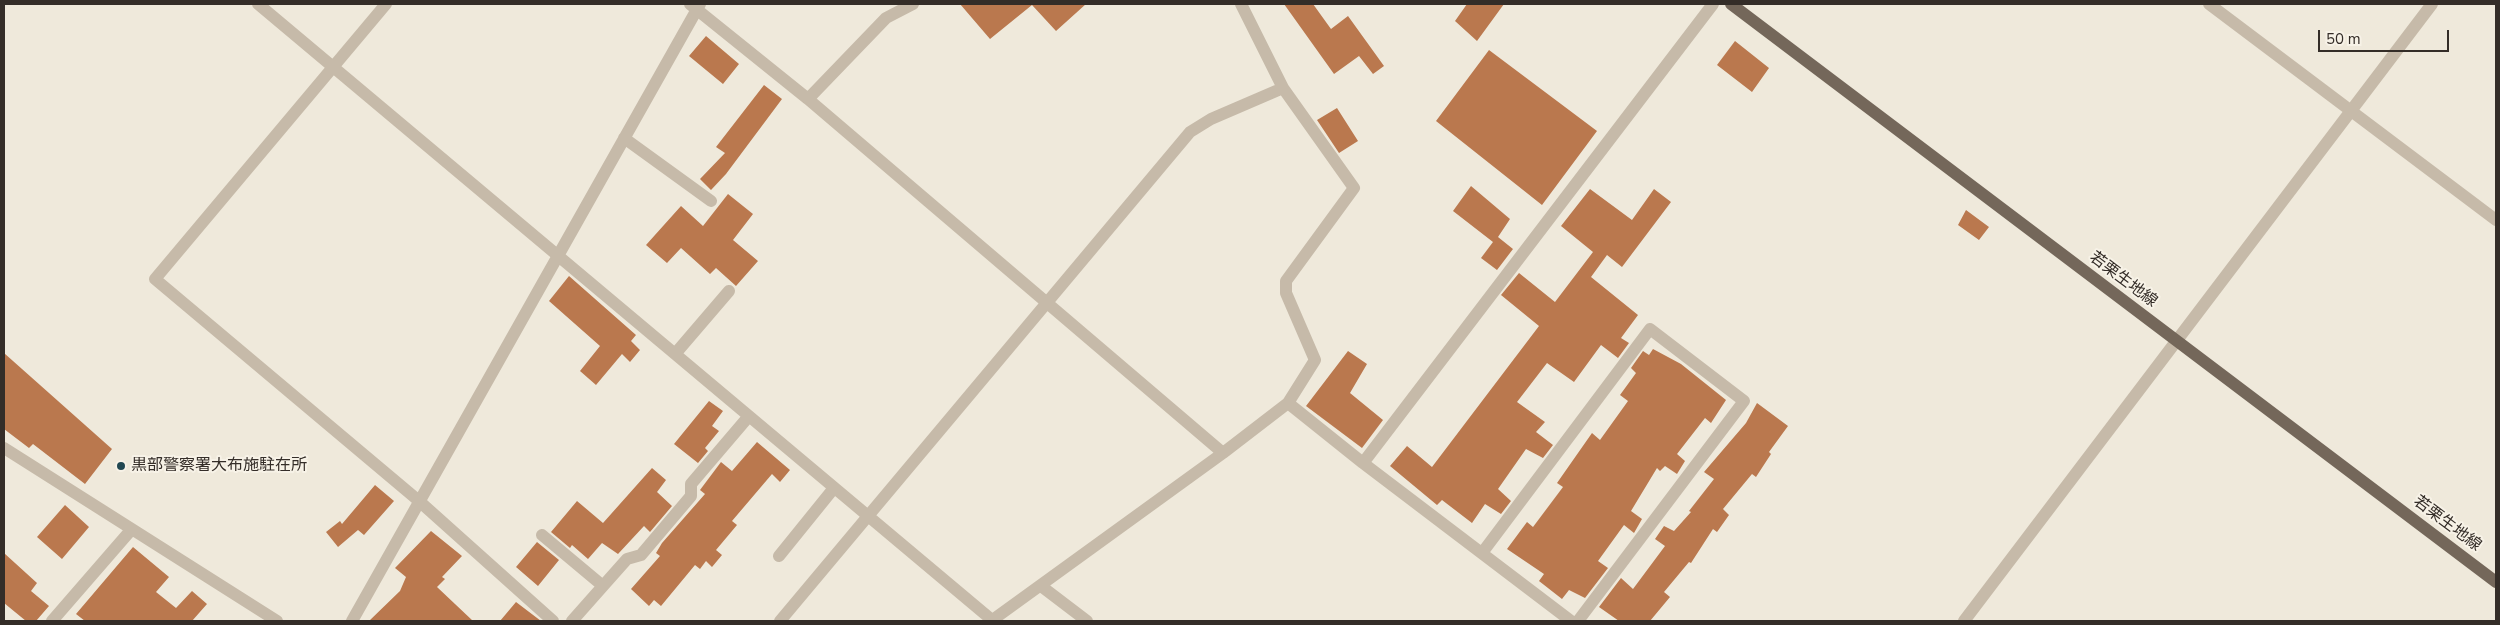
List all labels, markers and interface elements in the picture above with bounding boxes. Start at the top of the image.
scale bar [2320,20,2451,52]
text: 50 m [2326,29,2361,49]
street label: 若栗生地線 [2085,248,2161,312]
place label: 黒部警察署大布施駐在所 [131,456,307,476]
marker: 黒部警察署大布施駐在所 [115,460,127,472]
street label: 若栗生地線 [2409,492,2485,556]

